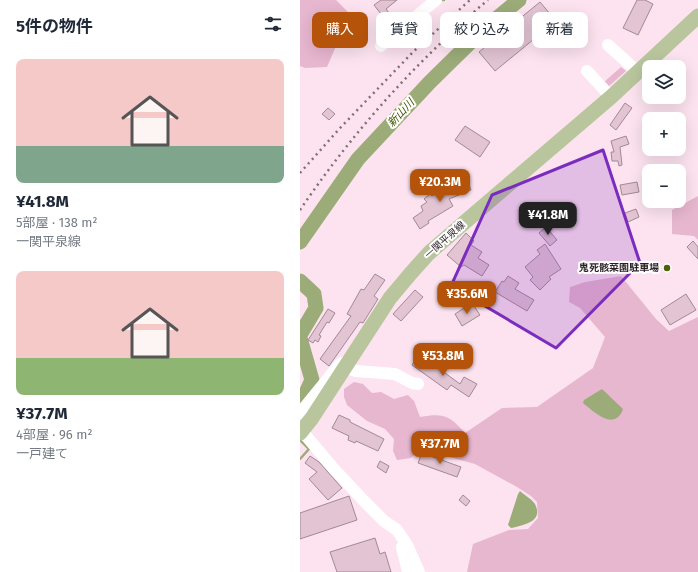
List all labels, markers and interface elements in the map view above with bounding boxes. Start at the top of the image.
chip: 購入 [312,12,368,48]
chip: 賃貸 [376,12,432,48]
chip: 絞り込み [440,12,524,48]
chip: 新着 [532,12,588,48]
icon: filters [262,13,284,35]
text: 5件の物件 [16,16,93,37]
map controls [642,60,686,208]
button: layers [642,60,686,104]
icon: home [114,85,186,157]
water label: 新山川 [385,96,418,130]
button: + [642,112,686,156]
button: − [642,164,686,208]
pin: ¥20.3M [407,169,473,203]
text: ¥20.3M [419,174,461,189]
text: ¥41.8M [16,191,69,212]
pin: ¥41.8M [515,202,581,236]
text: ¥41.8M [528,207,568,222]
text: 5部屋 · 138 m² [16,215,98,230]
street label: 一関平泉線 [422,219,468,261]
text: 一関平泉線 [16,234,81,249]
place label: 鬼死骸菜園駐車場 [578,262,659,274]
marker: 鬼死骸菜園駐車場 [662,263,672,273]
pin: ¥35.6M [434,281,500,315]
text: ¥35.6M [446,286,488,301]
icon: home [114,297,186,369]
pin: ¥53.8M [410,343,476,377]
text: ¥53.8M [422,348,464,363]
text: ¥37.7M [16,403,68,424]
text: 4部屋 · 96 m² [16,427,92,442]
pin: ¥37.7M [407,431,473,465]
text: ¥37.7M [420,436,460,451]
text: 一戸建て [16,446,68,461]

